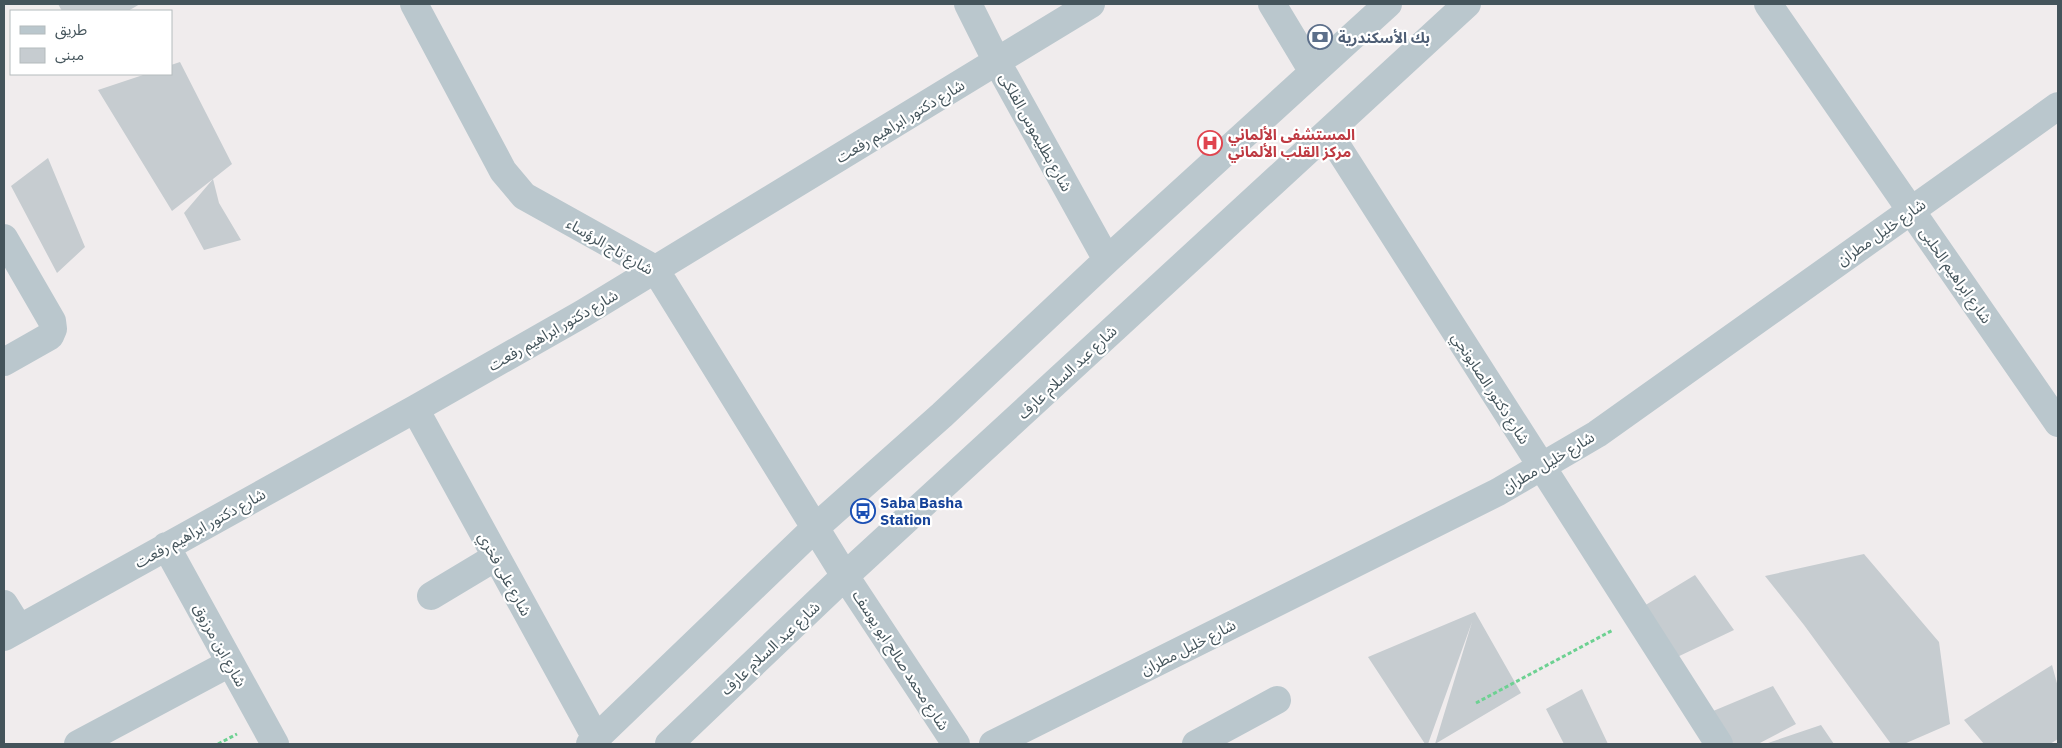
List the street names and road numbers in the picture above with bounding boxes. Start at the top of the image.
street label: شارع بطليموس الفلكى [993,69,1077,196]
street label: شارع دكتور ابراهيم رفعت [832,75,970,169]
street label: شارع خليل مطران [1833,194,1931,272]
street label: شارع تاج الرؤساء [562,213,657,281]
street label: شارع ابراهيم الحلبى [1913,223,1996,329]
street label: شارع دكتور ابراهيم رفعت [485,285,623,378]
street label: شارع عبد السلام عارف [1013,321,1123,425]
street label: شارع دكتور الصابونجي [1445,328,1534,449]
street label: شارع خليل مطران [1498,427,1599,500]
street label: شارع دكتور ابراهيم رفعت [131,484,270,574]
street label: شارع على فخري [472,529,536,621]
street label: شارع محمد صالح ابو يوسف [846,586,954,736]
street label: شارع عبد السلام عارف [716,597,826,701]
street label: شارع ابن مرزوق [187,600,251,692]
street label: شارع خليل مطران [1137,615,1240,682]

